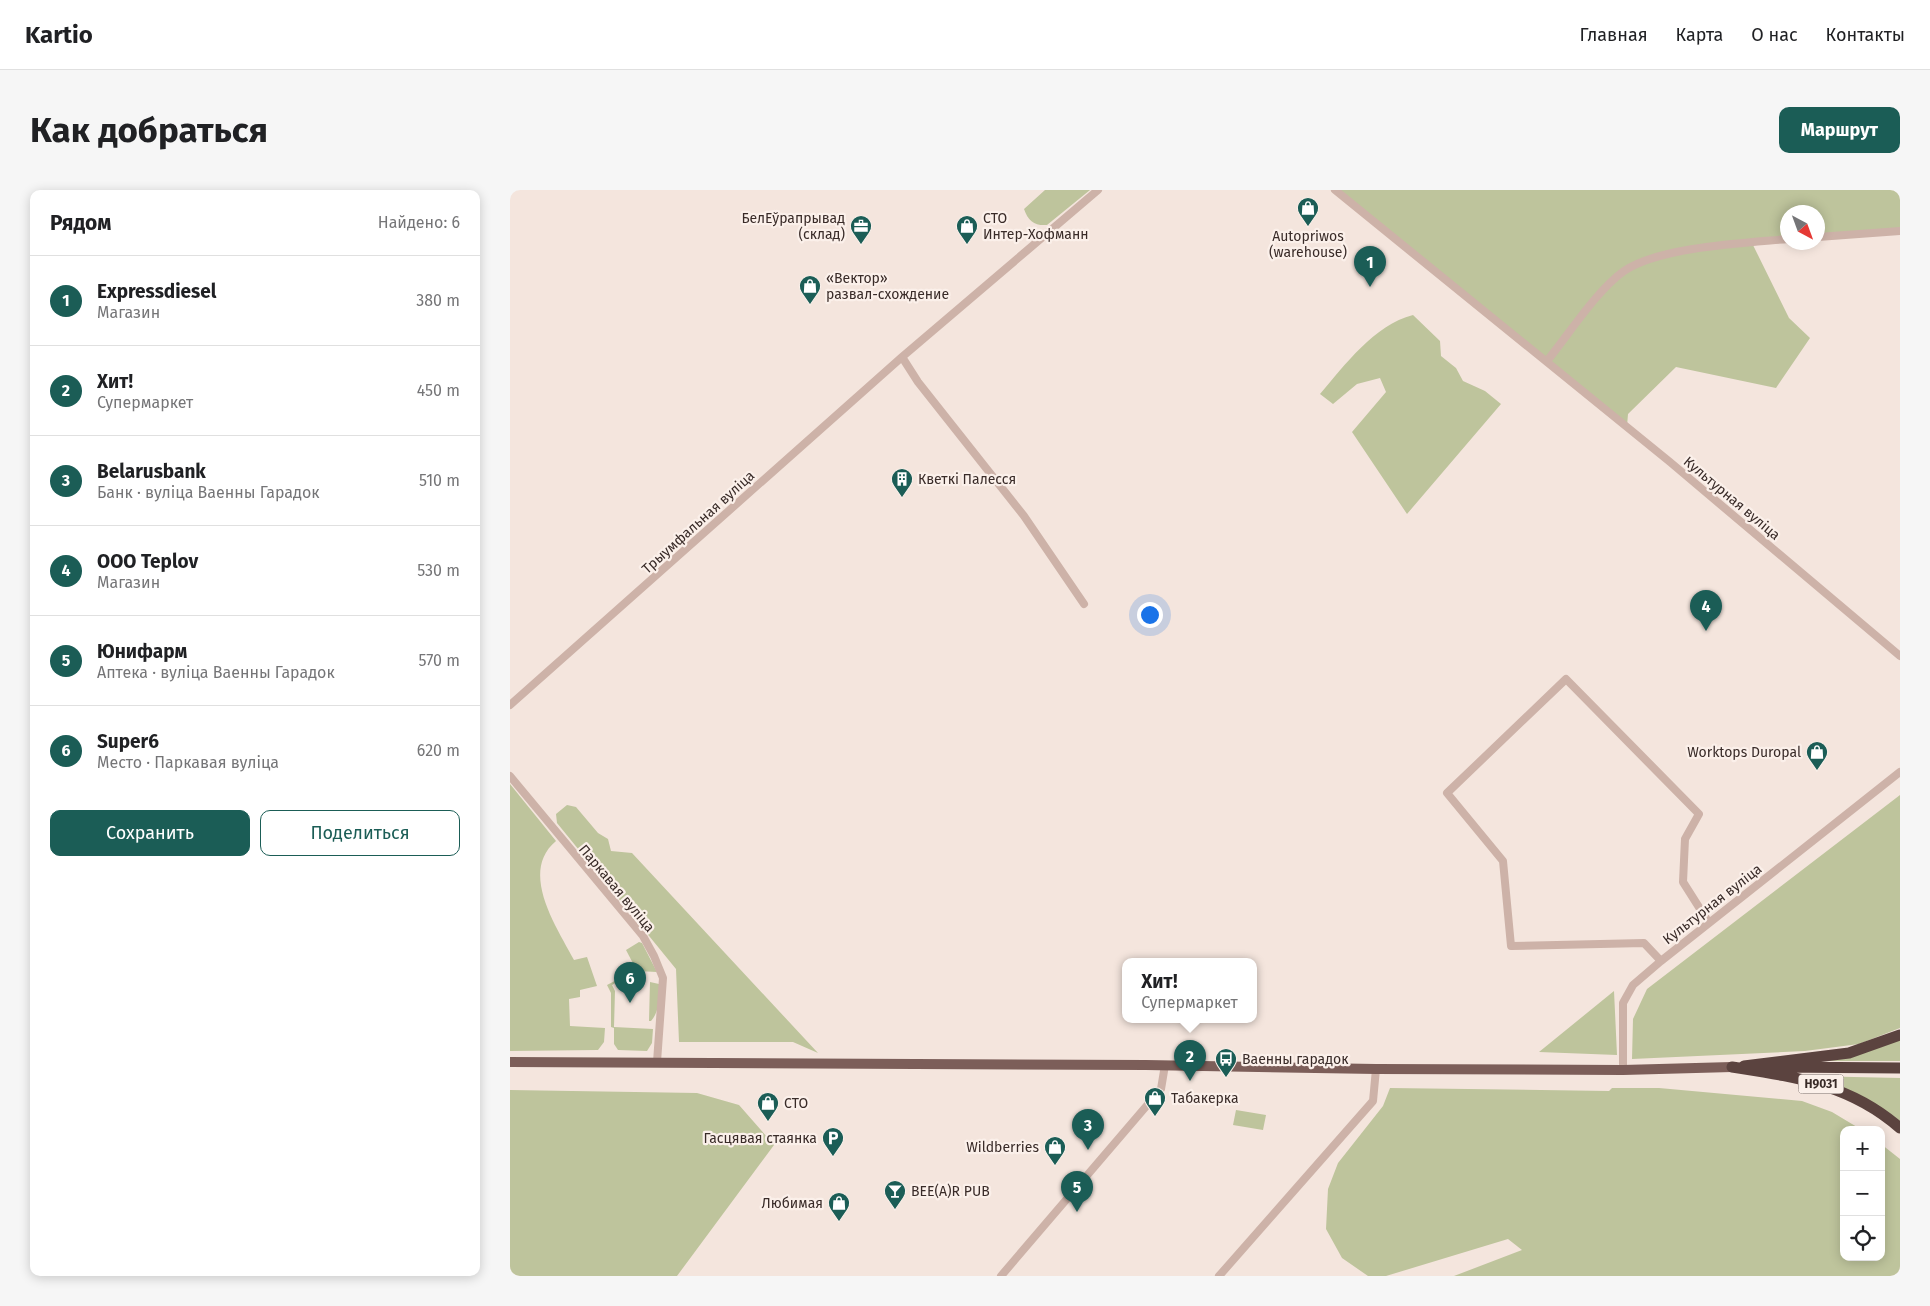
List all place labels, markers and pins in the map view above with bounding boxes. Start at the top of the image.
shop icon: Autopriwos (warehouse) [1296,196,1320,227]
place label: БелЕўрапрывад (склад) [741,210,845,243]
place label: СТО Интер-Хофманн [983,210,1089,243]
office icon: БелЕўрапрывад (склад) [849,214,873,245]
shop icon: СТО Интер-Хофманн [955,214,979,245]
place label: Autopriwos (warehouse) [1269,228,1347,261]
pin: 1 [1354,246,1386,287]
place label: «Вектор» развал-схождение [826,270,949,303]
shop icon: «Вектор» развал-схождение [798,274,822,305]
building icon: Кветкі Палесся [890,467,914,498]
place label: Кветкі Палесся [918,471,1016,488]
pin: 4 [1690,590,1722,631]
shop icon: Worktops Duropal [1805,740,1829,771]
place label: Worktops Duropal [1687,744,1801,761]
pin: 6 [614,962,646,1003]
pin: 2 [1174,1040,1206,1081]
bus stop icon: Ваенны гарадок [1214,1047,1238,1078]
place label: Ваенны гарадок [1242,1051,1349,1068]
shop icon: Табакерка [1143,1086,1167,1117]
place label: Табакерка [1171,1090,1239,1107]
shop icon: СТО [756,1091,780,1122]
place label: СТО [784,1095,808,1112]
pin: 3 [1072,1109,1104,1150]
parking icon: Гасцявая стаянка [821,1126,845,1157]
place label: Гасцявая стаянка [704,1130,817,1147]
shop icon: Wildberries [1043,1135,1067,1166]
place label: Wildberries [966,1139,1039,1156]
pin: 5 [1061,1171,1093,1212]
bar icon: BEE(A)R PUB [883,1179,907,1210]
place label: BEE(A)R PUB [911,1183,990,1200]
shop icon: Любимая [827,1191,851,1222]
place label: Любимая [762,1195,823,1212]

